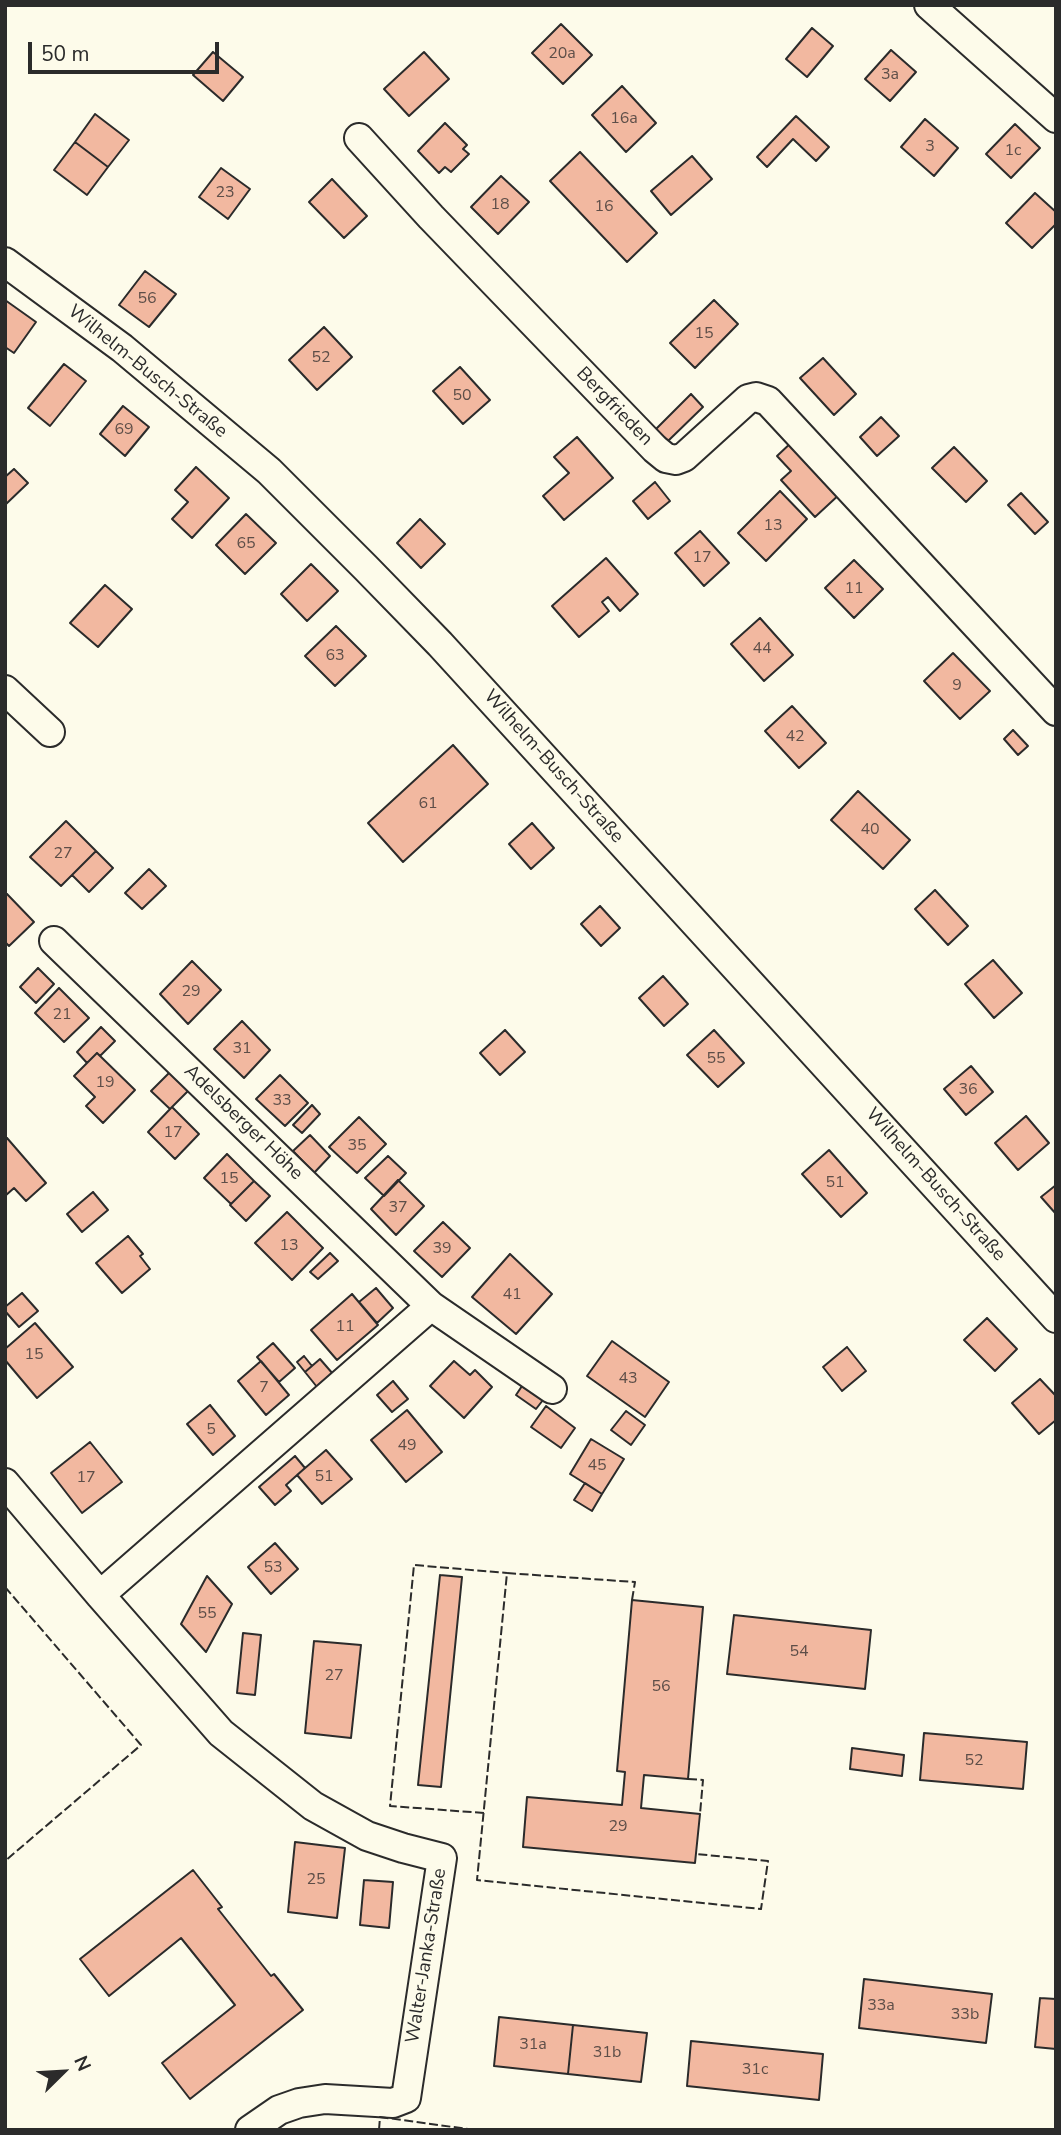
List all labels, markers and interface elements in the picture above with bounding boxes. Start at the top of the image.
scale bar [32,28,222,72]
text: 50 m [41,40,90,68]
house number: 20a [548,44,576,64]
house number: 3a [881,65,899,85]
house number: 16a [610,109,638,129]
house number: 3 [925,137,935,157]
house number: 1c [1004,141,1022,161]
house number: 23 [215,183,235,203]
house number: 18 [490,195,510,215]
house number: 16 [594,197,614,217]
house number: 56 [137,289,157,309]
street label: Wilhelm-Busch-Straße [63,301,231,443]
house number: 15 [694,324,714,344]
house number: 52 [311,348,331,368]
street label: Bergfrieden [571,363,657,451]
house number: 50 [452,386,472,406]
house number: 69 [114,420,134,440]
house number: 13 [763,516,783,536]
house number: 65 [236,534,256,554]
house number: 17 [692,548,712,568]
house number: 11 [844,579,864,599]
house number: 44 [752,639,772,659]
house number: 63 [325,646,345,666]
house number: 9 [952,676,962,696]
street label: Wilhelm-Busch-Straße [478,686,628,848]
house number: 42 [785,727,805,747]
house number: 61 [418,794,438,814]
house number: 40 [860,820,880,840]
house number: 27 [53,844,73,864]
house number: 29 [181,982,201,1002]
house number: 21 [52,1005,72,1025]
house number: 31 [232,1039,252,1059]
house number: 55 [706,1049,726,1069]
street label: Adelsberger Höhe [179,1061,307,1185]
house number: 19 [95,1073,115,1093]
house number: 36 [958,1080,978,1100]
house number: 33 [272,1091,292,1111]
street label: Wilhelm-Busch-Straße [860,1104,1010,1266]
house number: 17 [163,1123,183,1143]
house number: 35 [347,1136,367,1156]
house number: 15 [219,1169,239,1189]
house number: 51 [825,1173,845,1193]
house number: 37 [388,1198,408,1218]
house number: 13 [279,1236,299,1256]
house number: 39 [432,1239,452,1259]
house number: 41 [502,1285,522,1305]
house number: 11 [335,1317,355,1337]
house number: 15 [24,1345,44,1365]
house number: 43 [618,1369,638,1389]
house number: 7 [259,1378,269,1398]
house number: 5 [206,1420,216,1440]
house number: 49 [397,1436,417,1456]
house number: 45 [587,1456,607,1476]
house number: 51 [314,1467,334,1487]
house number: 17 [76,1468,96,1488]
house number: 53 [263,1558,283,1578]
house number: 55 [197,1604,217,1624]
house number: 54 [789,1642,809,1662]
house number: 27 [324,1666,344,1686]
house number: 56 [651,1677,671,1697]
house number: 52 [964,1751,984,1771]
house number: 29 [608,1817,628,1837]
street label: Walter-Janka-Straße [402,1867,452,2045]
house number: 25 [306,1870,326,1890]
house number: 33a [867,1996,895,2016]
house number: 33b [951,2005,979,2025]
house number: 31a [519,2035,547,2055]
north arrow [28,2037,98,2107]
house number: 31b [593,2043,621,2063]
text: N [67,2052,97,2075]
house number: 31c [742,2060,768,2080]

